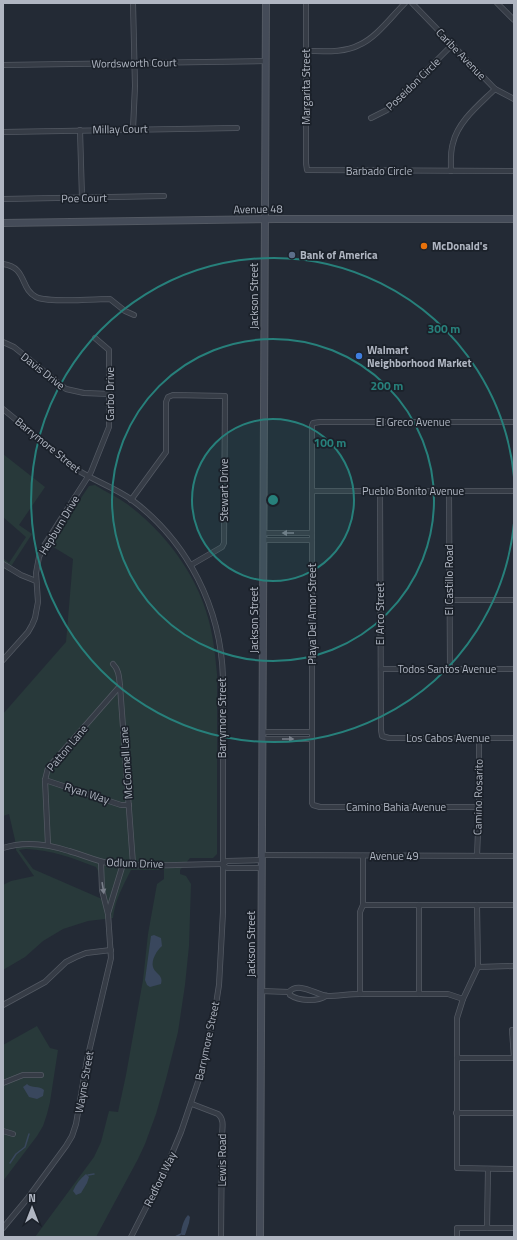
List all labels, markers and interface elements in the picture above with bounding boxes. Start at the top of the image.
street label: Caribe Avenue [432,25,490,84]
street label: Margarita Street [298,49,314,125]
street label: Wordsworth Court [91,54,177,72]
street label: Poseidon Circle [382,54,444,114]
street label: Millay Court [92,121,148,137]
street label: Barbado Circle [346,163,413,179]
street label: Poe Court [61,190,107,206]
street label: Avenue 48 [233,201,283,217]
place label: McDonald's [432,238,488,254]
marker: McDonald's [419,241,429,251]
place label: Bank of America [300,247,378,263]
marker: Bank of America [287,250,297,260]
street label: Jackson Street [246,263,262,329]
text: 300 m [428,319,460,338]
place label: Walmart Neighborhood Market [367,342,471,371]
street label: Davis Drive [18,349,69,394]
marker: Walmart Neighborhood Market [354,351,364,361]
street label: Garbo Drive [102,366,118,421]
text: 200 m [371,376,403,395]
street label: Barrymore Street [12,414,84,477]
street label: El Greco Avenue [376,414,451,430]
text: 100 m [314,433,346,452]
street label: Stewart Drive [216,458,232,522]
street label: Pueblo Bonito Avenue [362,483,464,499]
street label: Hepburn Drive [35,492,83,558]
centre of rings [266,493,280,507]
one-way arrow [281,530,294,536]
street label: El Castillo Road [441,544,457,616]
street label: Playa Del Amor Street [304,563,320,665]
street label: El Arco Street [372,583,388,645]
street label: Jackson Street [246,587,262,653]
street label: Todos Santos Avenue [398,661,497,677]
street label: Barrymore Street [214,678,230,758]
street label: Patton Lane [43,721,91,775]
street label: McConnell Lane [115,726,137,800]
street label: Los Cabos Avenue [406,730,490,746]
one-way arrow [282,736,295,742]
street label: Camino Rosarito [469,759,487,835]
street label: Ryan Way [63,778,112,808]
street label: Camino Bahia Avenue [346,799,447,815]
street label: Avenue 49 [369,848,419,864]
street label: Odlum Drive [106,854,164,872]
one-way arrow [100,882,106,894]
street label: Jackson Street [243,911,259,977]
street label: Barrymore Street [191,1000,223,1082]
street label: Wayne Street [71,1050,97,1114]
street label: Lewis Road [214,1133,230,1186]
street label: Redford Way [140,1148,181,1209]
north arrow [12,1188,52,1228]
text: N [28,1190,36,1206]

